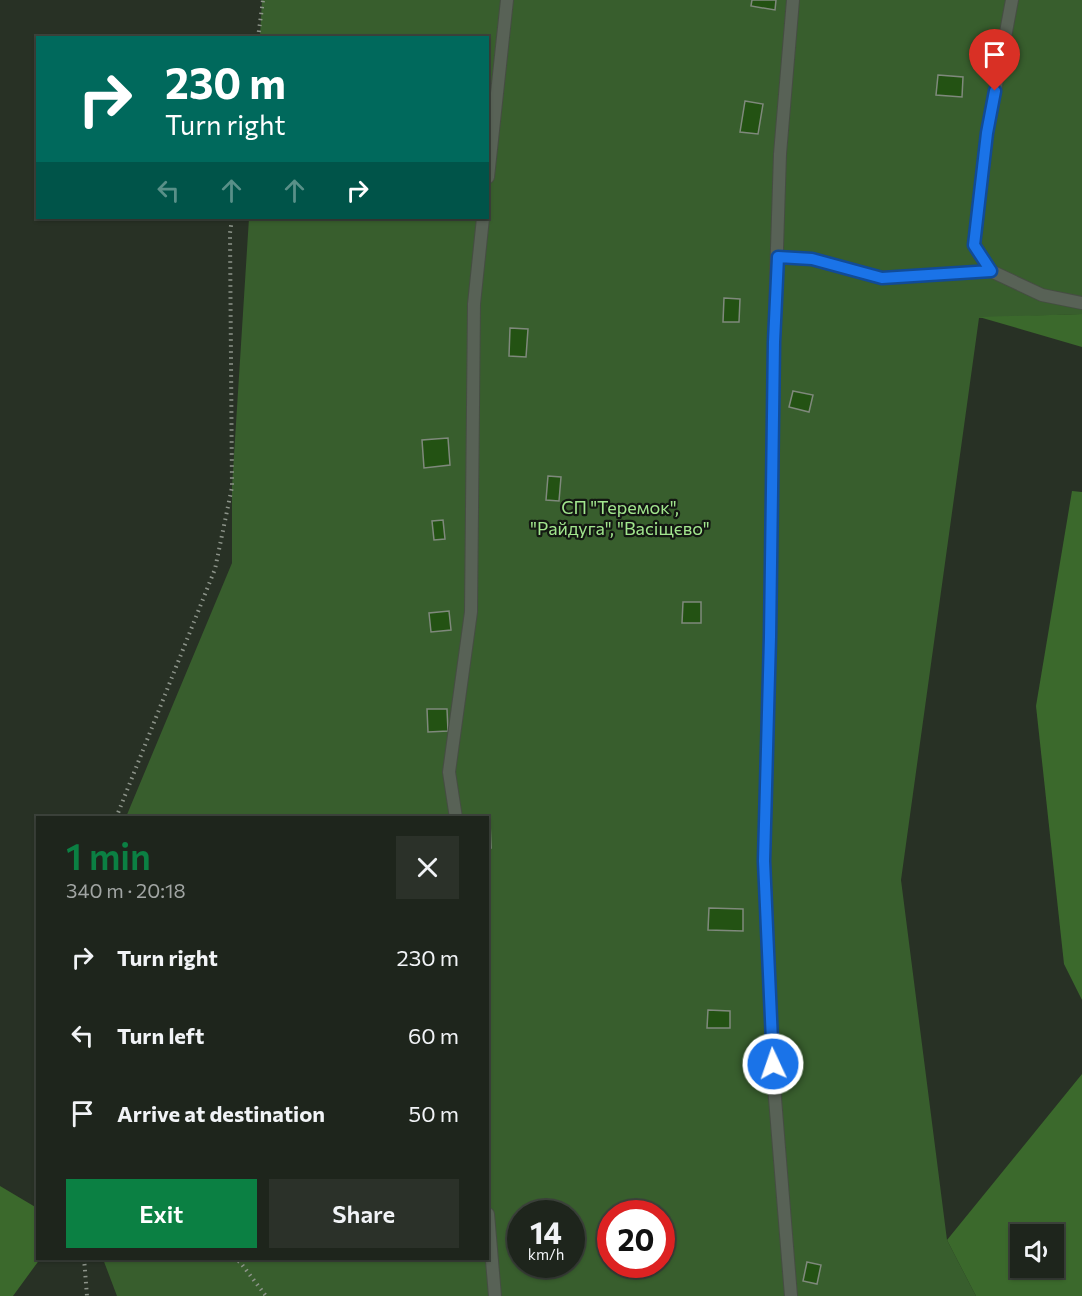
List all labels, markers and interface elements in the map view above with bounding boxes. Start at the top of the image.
pin [969,29,1020,91]
icon: arrive [978,38,1011,71]
text: 230 m [165,56,286,108]
icon: right [66,60,144,138]
text: Turn right [165,108,285,141]
icon: left [152,174,185,207]
icon: ahead [215,174,248,207]
icon: ahead [278,174,311,207]
icon: right [341,174,374,207]
park label: СП "Теремок", "Райдуга", "Васіщєво" [530,496,710,539]
text: 1 min [66,833,151,877]
button: close [396,836,459,899]
text: 340 m · 20:18 [66,878,186,902]
icon: right [66,941,99,974]
text: Turn right [117,944,218,971]
text: 230 m [396,944,459,971]
icon: left [66,1019,99,1052]
text: Turn left [117,1022,204,1049]
text: 60 m [408,1022,459,1049]
position arrow [741,1032,805,1096]
icon: arrive [66,1097,99,1130]
text: Arrive at destination [117,1100,325,1127]
text: 50 m [409,1100,459,1127]
button: Exit [66,1179,257,1248]
button: Share [269,1179,459,1248]
speed limit sign: 20 [597,1200,675,1278]
text: 14 [530,1213,562,1250]
map controls [1010,1224,1064,1278]
button: sound [1010,1224,1064,1278]
text: km/h [528,1245,564,1263]

